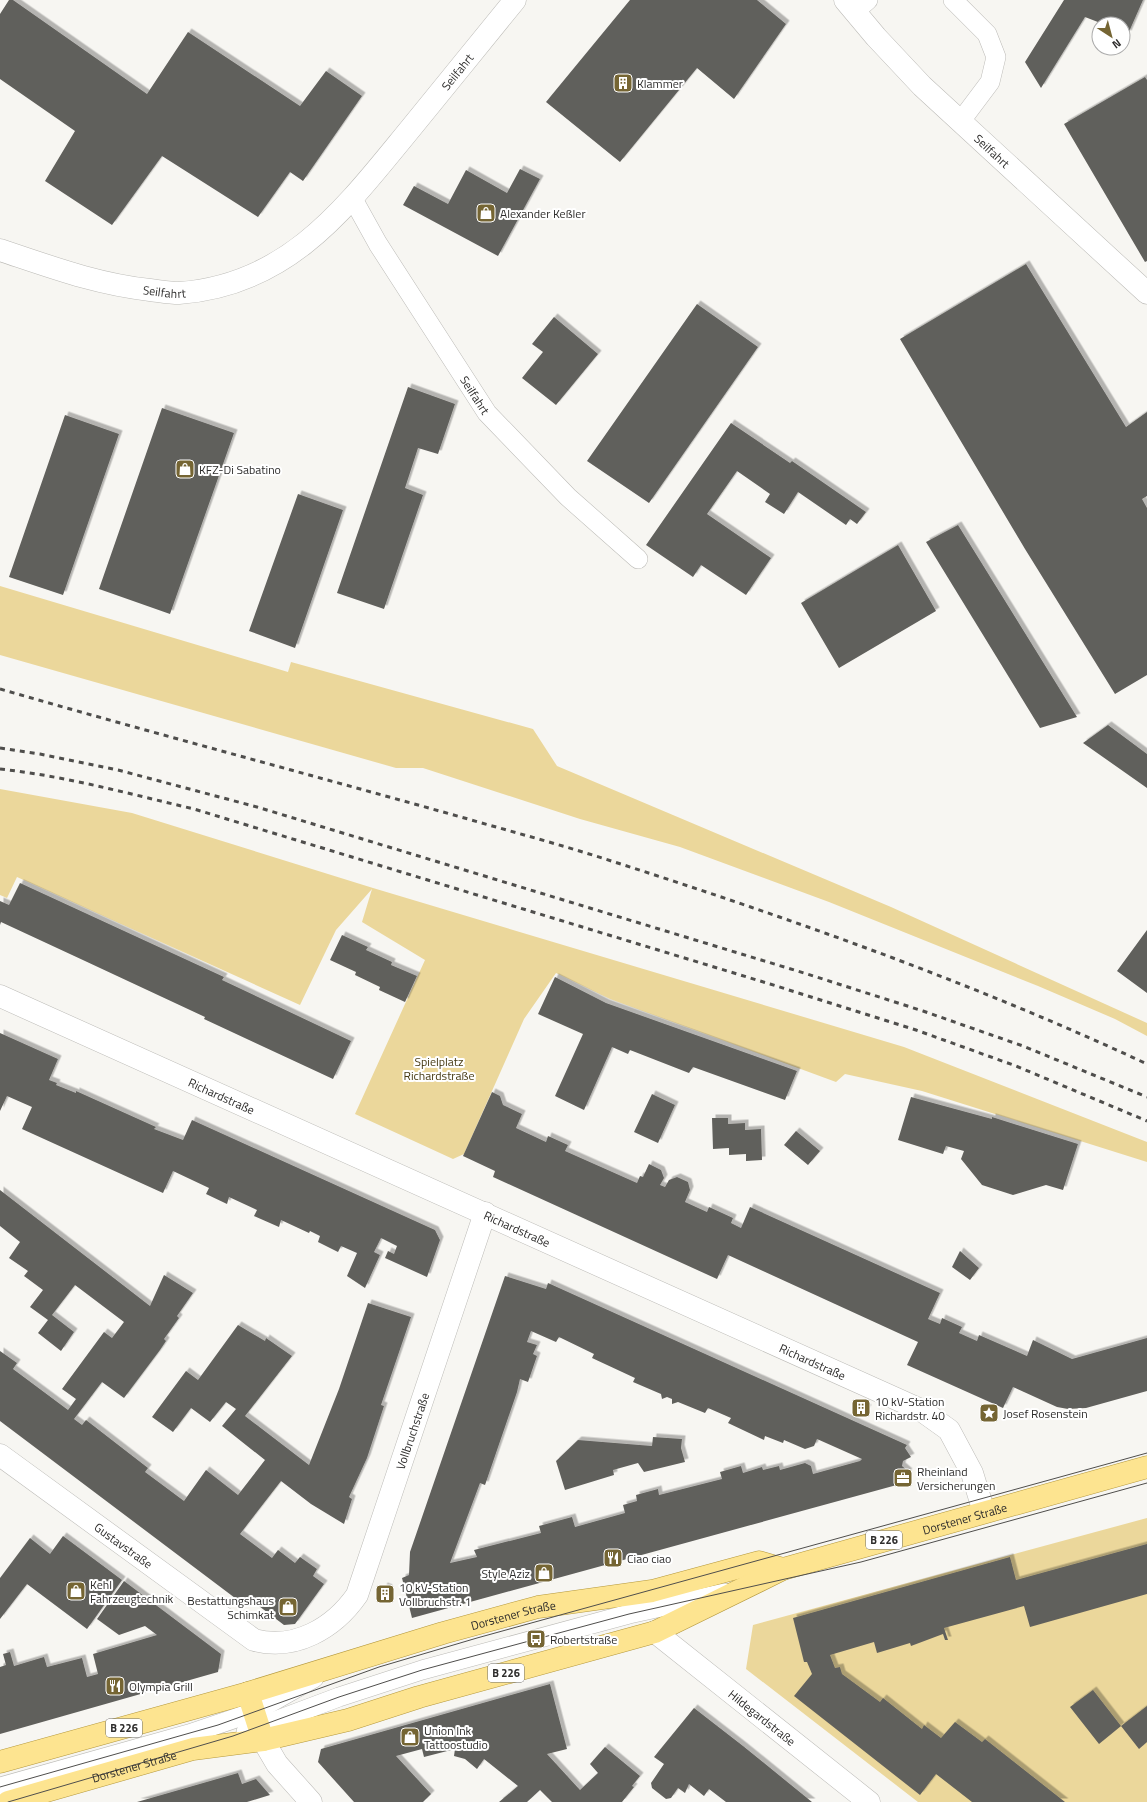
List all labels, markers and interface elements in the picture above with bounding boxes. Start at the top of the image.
north arrow [1091,16,1131,56]
text: N [1109,35,1125,53]
street label: Seilfahrt [436,48,478,94]
building icon: Klammer [612,72,634,94]
place label: Klammer [637,74,683,93]
street label: Seilfahrt [970,129,1015,173]
shop icon: Alexander Keßler [475,202,497,224]
place label: Alexander Keßler [500,204,586,223]
street label: Seilfahrt [142,280,187,303]
street label: Seilfahrt [456,372,495,419]
shop icon: KFZ-Di Sabatino [174,458,196,480]
place label: KFZ-Di Sabatino [199,460,281,479]
park label: Spielplatz Richardstraße [404,1052,474,1085]
street label: Richardstraße [185,1072,258,1119]
street label: Richardstraße [481,1205,553,1252]
street label: Richardstraße [776,1338,849,1385]
street label: Vollbruchstraße [390,1390,434,1472]
place label: 10 kV-Station Richardstr. 40 [875,1392,945,1425]
building icon: 10 kV-Station Richardstr. 40 [850,1397,872,1419]
place icon: Josef Rosenstein [978,1402,1000,1424]
place label: Josef Rosenstein [1003,1404,1088,1423]
place label: Rheinland Versicherungen [917,1462,995,1495]
office icon: Rheinland Versicherungen [892,1467,914,1489]
street label: Dorstener Straße [920,1497,1009,1539]
street label: Gustavstraße [91,1517,157,1573]
road number: B 226 [866,1531,902,1549]
restaurant icon: Ciao ciao [602,1547,624,1569]
place label: Ciao ciao [627,1549,671,1568]
shop icon: Style Aziz [533,1562,555,1584]
place label: Style Aziz [481,1564,530,1583]
place label: Kehl Fahrzeugtechnik [90,1575,174,1608]
place label: 10 kV-Station Vollbruchstr. 1 [399,1578,471,1611]
shop icon: Kehl Fahrzeugtechnik [65,1580,87,1602]
building icon: 10 kV-Station Vollbruchstr. 1 [374,1583,396,1605]
place label: Bestattungshaus Schimkat [187,1591,275,1624]
street label: Dorstener Straße [468,1595,557,1635]
shop icon: Bestattungshaus Schimkat [277,1596,299,1618]
bus stop icon: Robertstraße [525,1628,547,1650]
place label: Robertstraße [550,1630,617,1649]
road number: B 226 [488,1664,524,1682]
restaurant icon: Olympia Grill [104,1675,126,1697]
place label: Olympia Grill [129,1677,193,1696]
street label: Hildegardstraße [724,1684,800,1750]
road number: B 226 [106,1719,142,1737]
place label: Union Ink Tattoostudio [424,1721,488,1754]
shop icon: Union Ink Tattoostudio [399,1726,421,1748]
street label: Dorstener Straße [89,1745,178,1787]

